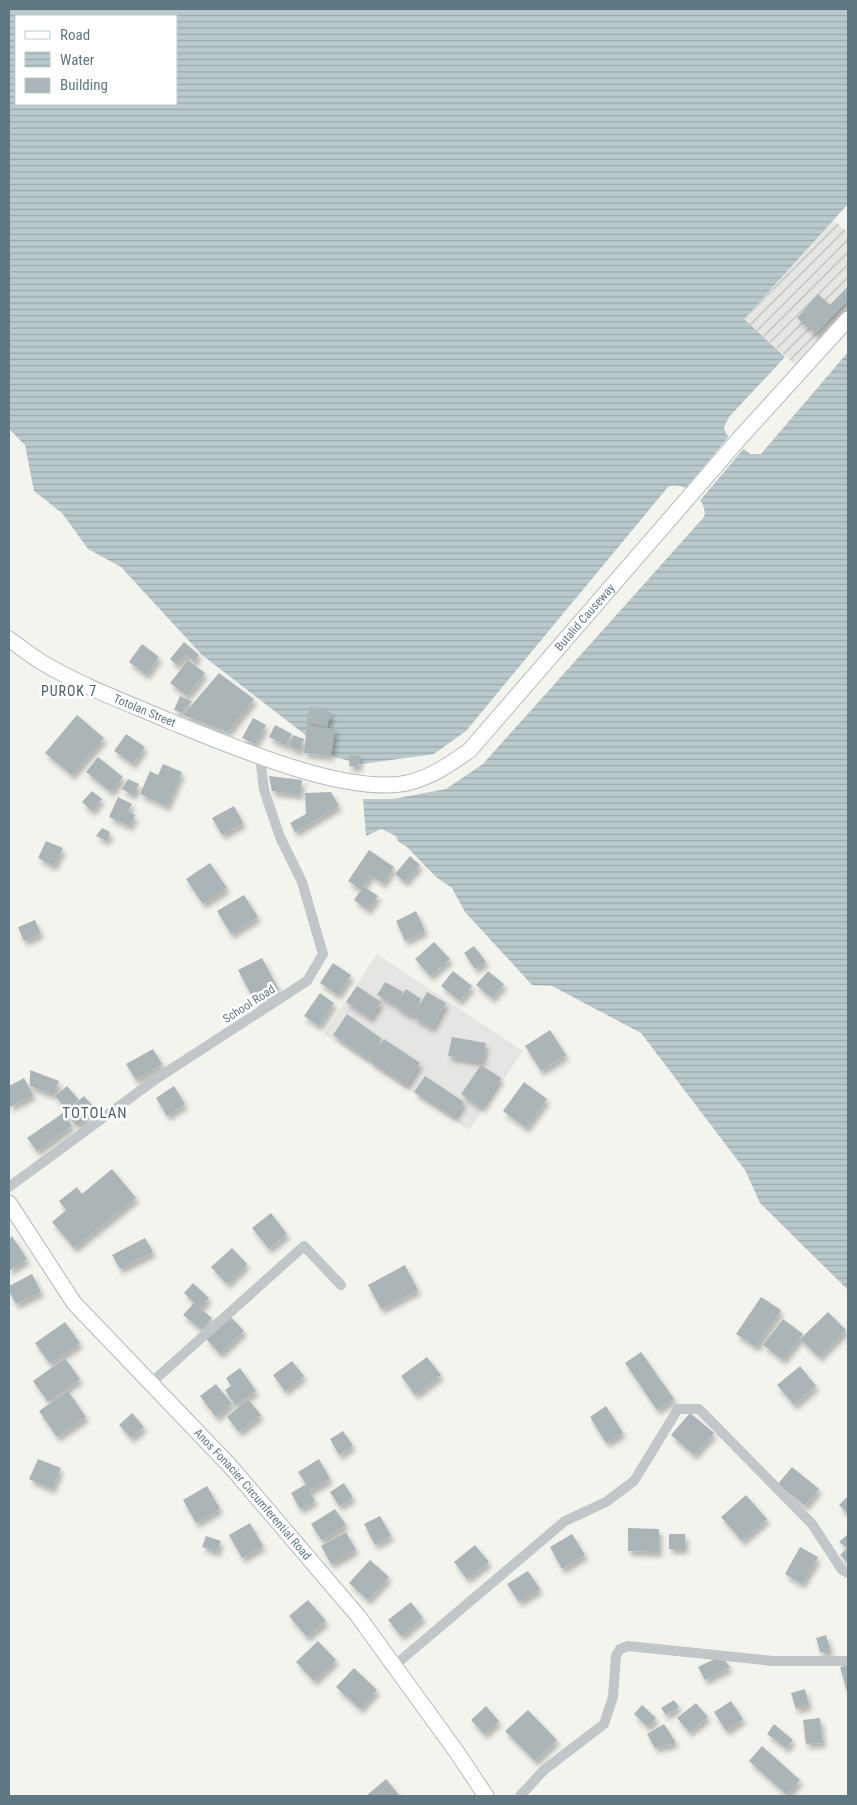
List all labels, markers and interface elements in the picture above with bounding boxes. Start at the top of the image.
legend [15,15,178,105]
text: Road [60,26,90,44]
text: Water [60,51,95,69]
text: Building [60,76,108,94]
street label: Butalid Causeway [552,581,617,654]
district label: PUROK 7 [41,683,97,699]
street label: Totolan Street [111,691,178,730]
street label: School Road [220,982,278,1026]
district label: TOTOLAN [62,1104,128,1122]
street label: Anos Fonacier Circumferential Road [191,1426,314,1563]

